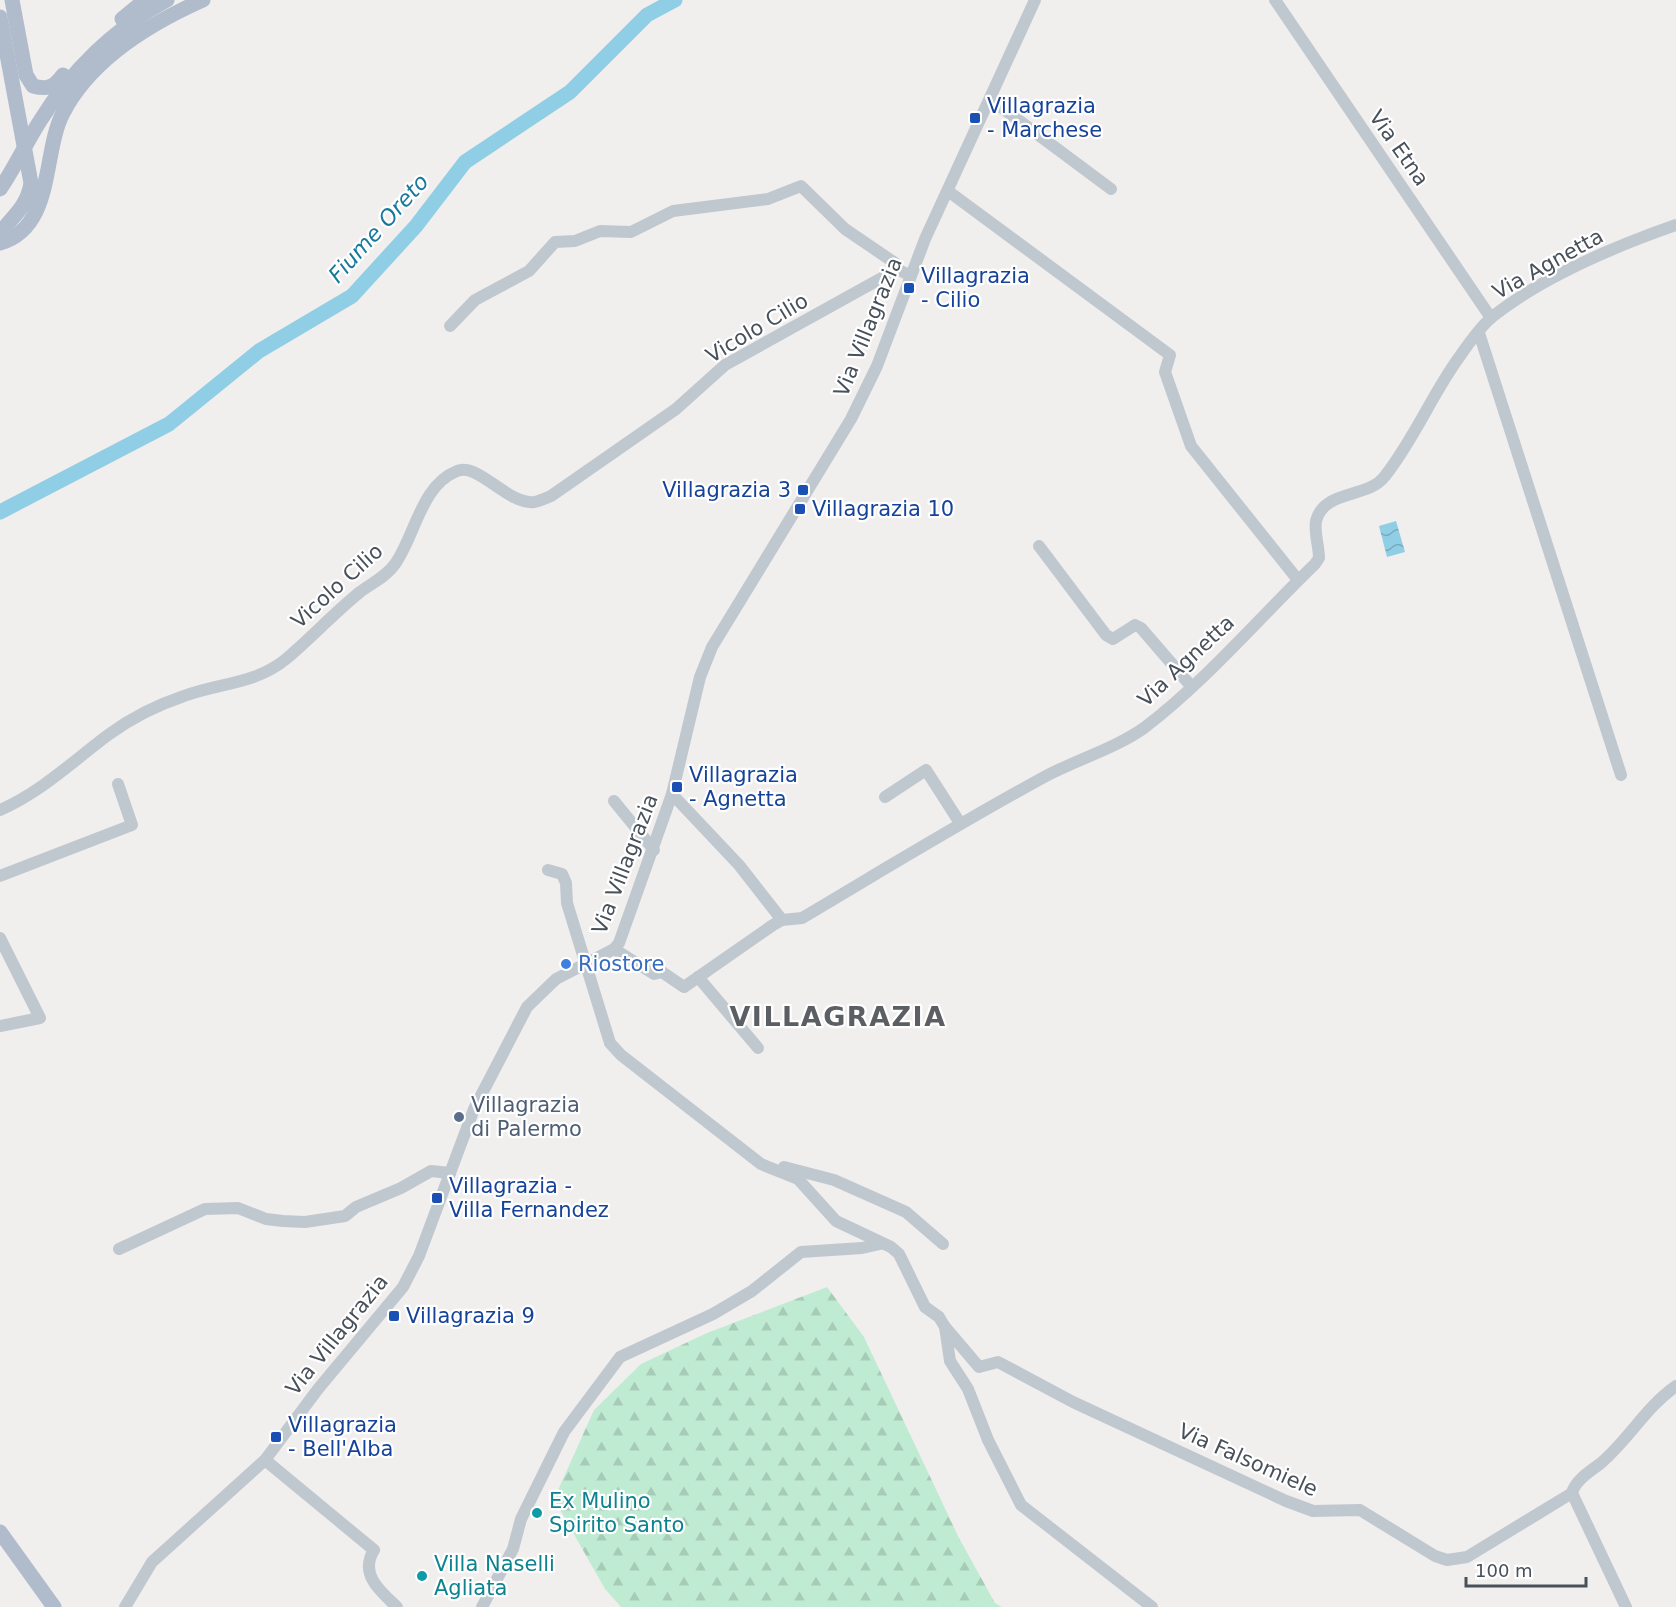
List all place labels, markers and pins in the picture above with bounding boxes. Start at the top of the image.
place label: Villagrazia - Marchese [987,94,1102,142]
marker: Villagrazia - Marchese [968,111,982,125]
place label: Villagrazia - Cilio [921,264,1030,312]
marker: Villagrazia - Cilio [902,281,916,295]
place label: Villagrazia 3 [662,478,791,502]
marker: Villagrazia 3 [796,483,810,497]
place label: Villagrazia 10 [812,497,954,521]
marker: Villagrazia 10 [793,502,807,516]
place label: Villagrazia - Agnetta [689,763,798,811]
marker: Villagrazia - Agnetta [670,780,684,794]
place label: Riostore [578,952,664,976]
marker: Riostore [559,957,573,971]
place label: Villagrazia di Palermo [471,1093,582,1141]
marker: Villagrazia di Palermo [452,1110,466,1124]
place label: Villagrazia - Villa Fernandez [449,1174,609,1222]
marker: Villagrazia - Villa Fernandez [430,1191,444,1205]
place label: Villagrazia 9 [406,1304,535,1328]
marker: Villagrazia 9 [387,1309,401,1323]
place label: Villagrazia - Bell'Alba [288,1413,397,1461]
marker: Villagrazia - Bell'Alba [269,1430,283,1444]
place label: Ex Mulino Spirito Santo [549,1489,684,1537]
marker: Ex Mulino Spirito Santo [530,1506,544,1520]
place label: Villa Naselli Agliata [434,1552,555,1600]
marker: Villa Naselli Agliata [415,1569,429,1583]

